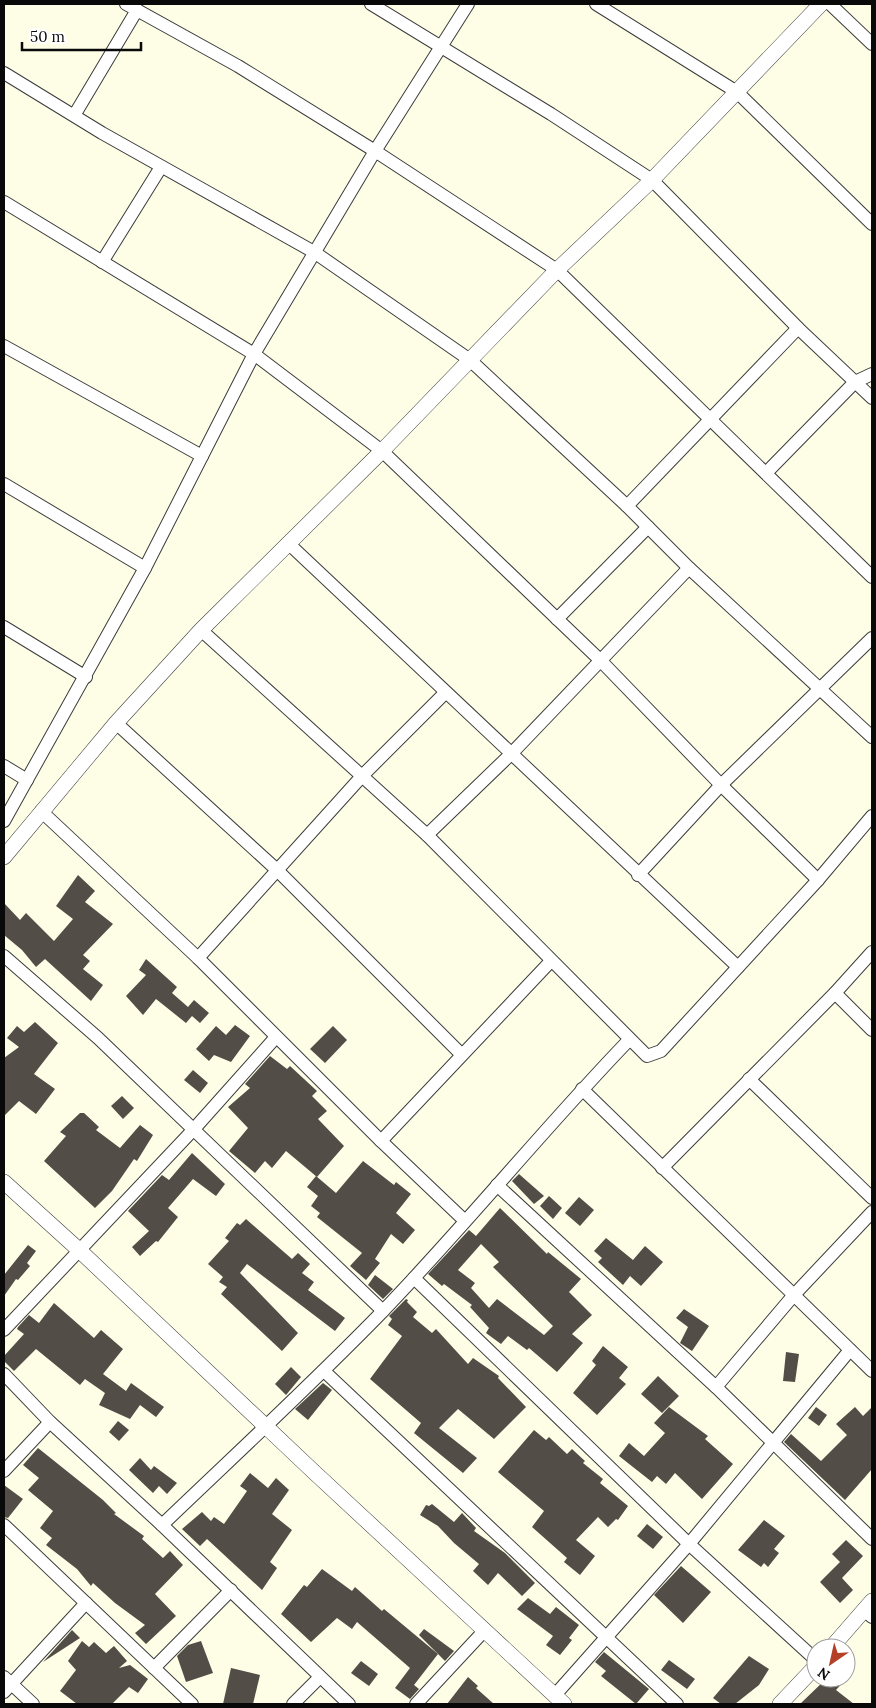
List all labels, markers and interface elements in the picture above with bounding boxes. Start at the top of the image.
scale bar [22,20,141,52]
text: 50 m [30,27,65,46]
north arrow [806,1638,856,1688]
text: N [814,1663,833,1684]

